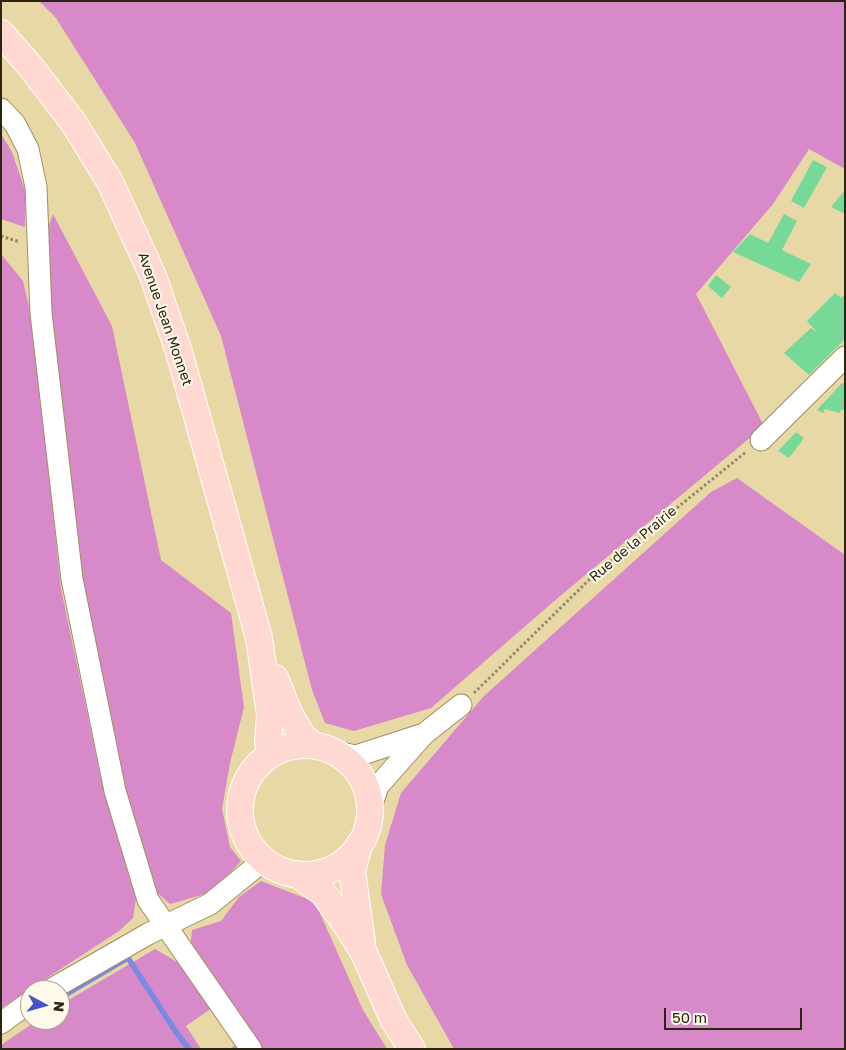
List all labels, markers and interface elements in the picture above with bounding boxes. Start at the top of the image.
street label: Avenue Jean Monnet [134,250,196,388]
street label: Rue de la Prairie [586,503,680,585]
north arrow [20,980,70,1030]
scale bar [666,998,804,1030]
text: N [50,1000,68,1013]
text: 50 m [672,1008,707,1026]

